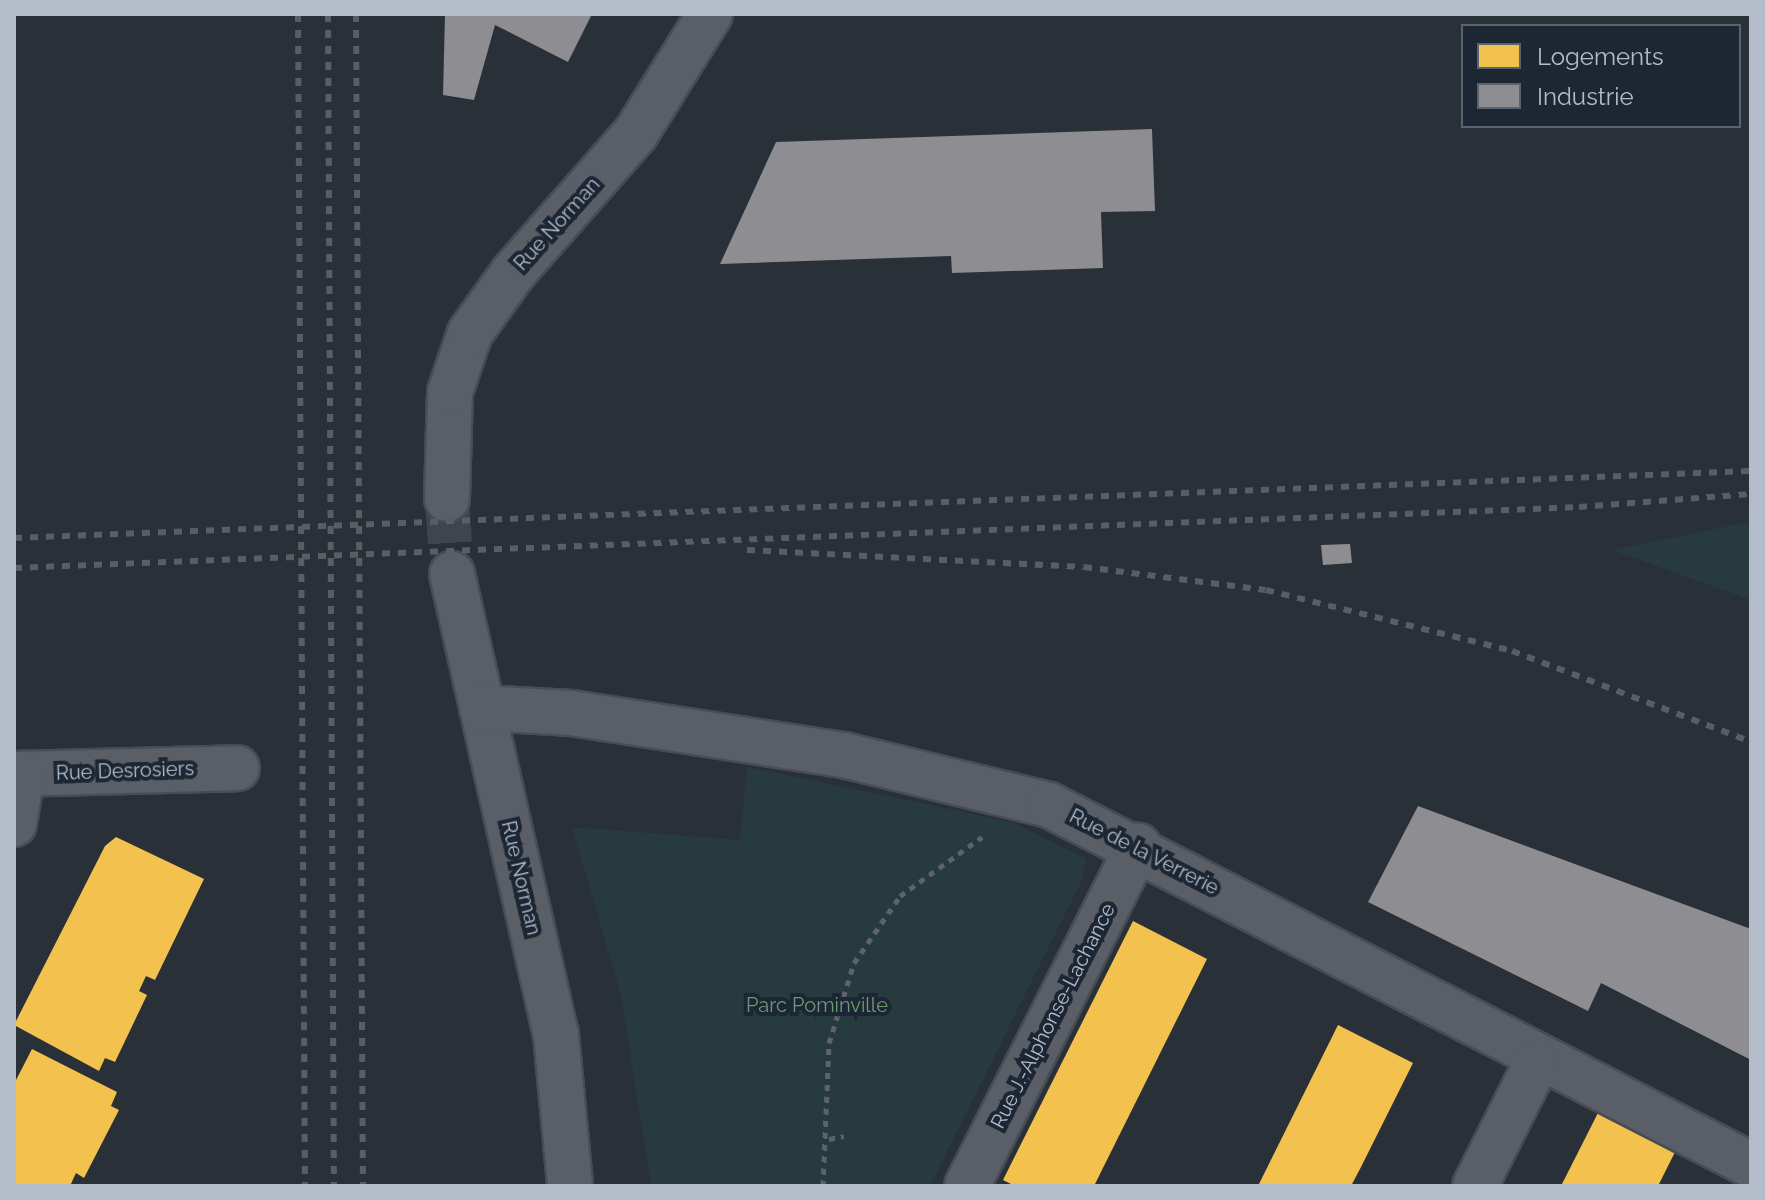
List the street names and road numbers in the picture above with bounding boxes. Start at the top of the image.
street label: Rue Norman [509,173,605,275]
street label: Rue Desrosiers [55,757,195,785]
street label: Rue de la Verrerie [1065,804,1223,900]
street label: Rue Norman [496,818,546,938]
street label: Rue J.-Alphonse-Lachance [986,899,1120,1133]

